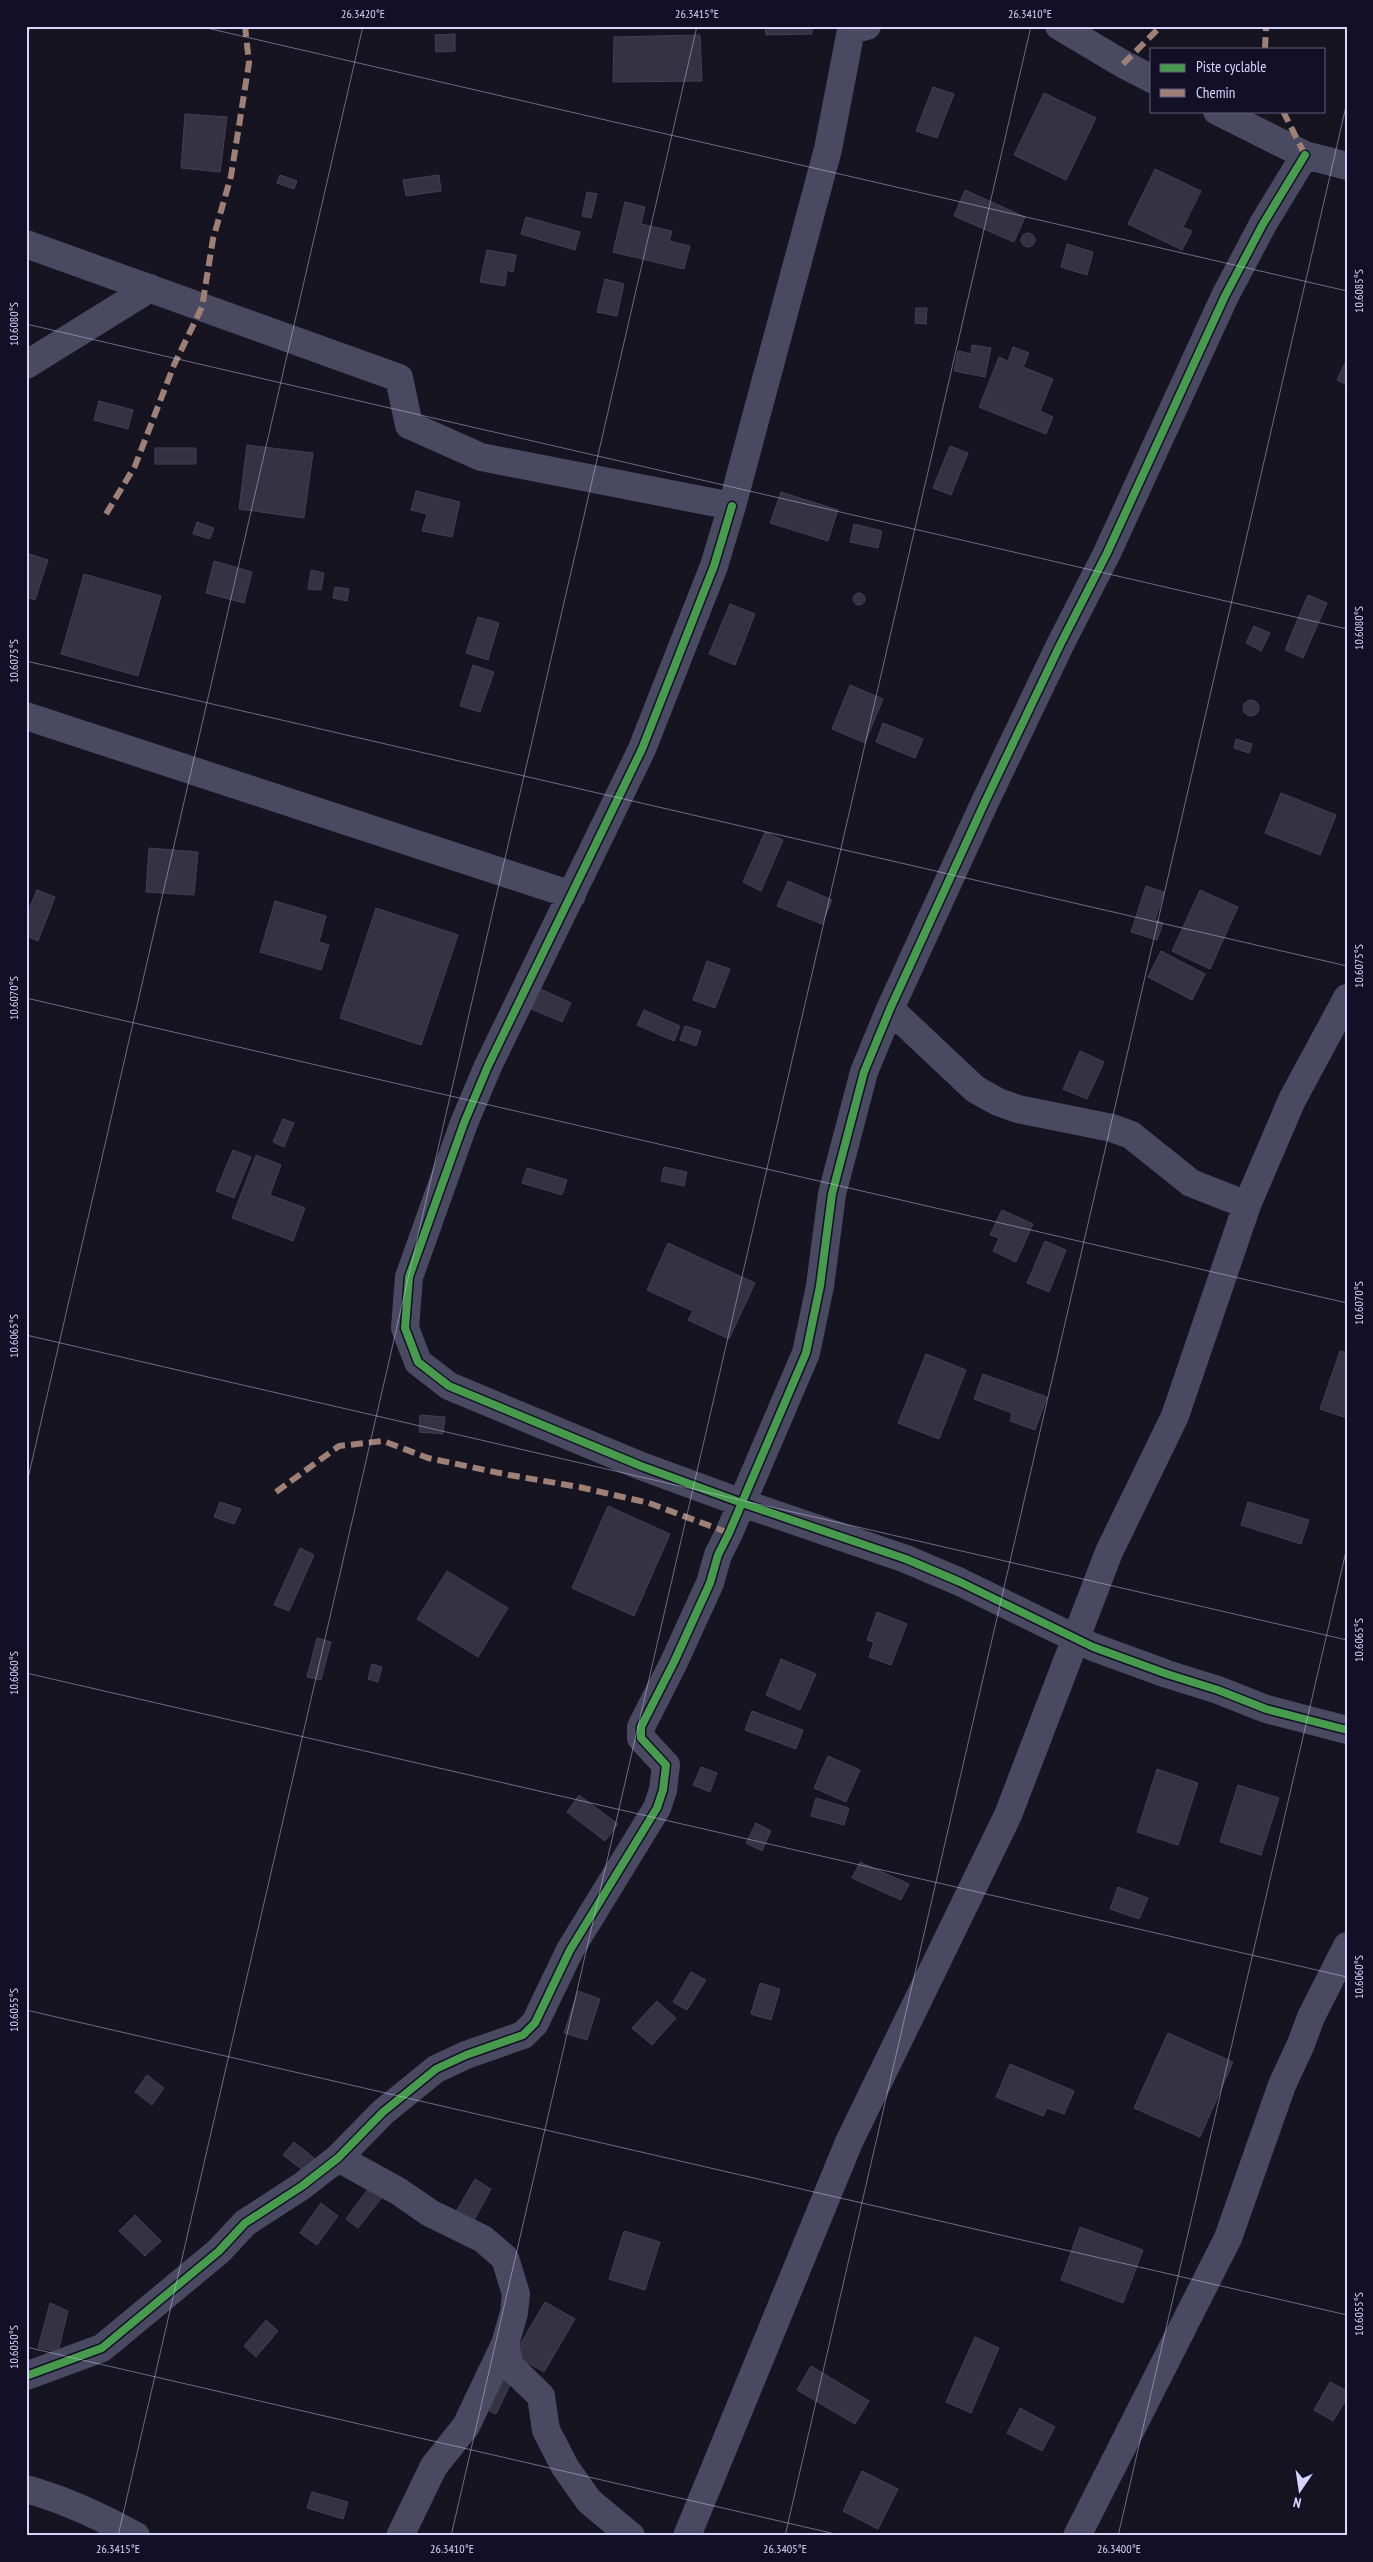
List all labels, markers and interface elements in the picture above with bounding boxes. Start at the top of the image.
text: 26.3420°E [341,6,385,21]
text: 26.3415°E [675,6,719,21]
text: 26.3410°E [1008,6,1052,21]
legend [1150,48,1326,112]
text: Piste cyclable [1196,57,1266,76]
text: Chemin [1196,83,1235,102]
text: 10.6085°S [1351,269,1366,313]
text: 10.6080°S [6,302,21,346]
text: 10.6080°S [1351,606,1366,650]
text: 10.6075°S [6,639,21,683]
text: 10.6075°S [1351,944,1366,988]
text: 10.6070°S [6,976,21,1020]
text: 10.6070°S [1351,1281,1366,1325]
text: 10.6065°S [6,1314,21,1358]
text: 10.6065°S [1351,1618,1366,1662]
text: 10.6060°S [6,1651,21,1695]
text: 10.6060°S [1351,1955,1366,1999]
text: 10.6055°S [6,1988,21,2032]
text: 10.6055°S [1351,2292,1366,2336]
text: 10.6050°S [6,2325,21,2369]
north arrow [1276,2464,1326,2514]
text: N [1291,2493,1303,2512]
text: 26.3415°E [96,2541,140,2556]
text: 26.3410°E [430,2541,474,2556]
text: 26.3405°E [763,2541,807,2556]
text: 26.3400°E [1097,2541,1141,2556]

